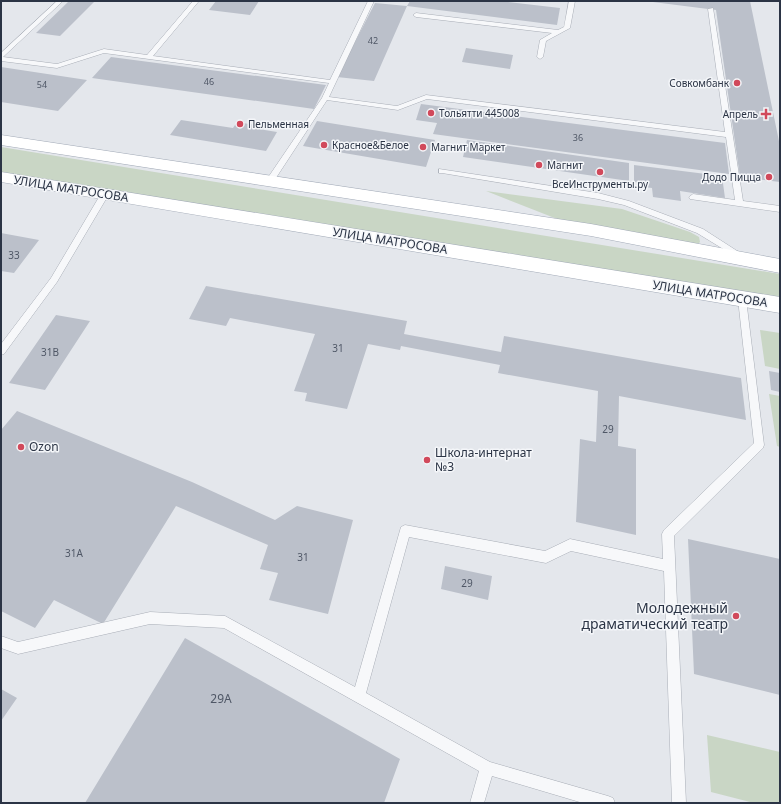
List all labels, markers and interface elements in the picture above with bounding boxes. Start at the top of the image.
house number: 42 [368,34,378,47]
house number: 46 [204,75,214,88]
place label: Совкомбанк [669,76,730,90]
house number: 54 [37,78,47,91]
marker: Совкомбанк [732,78,742,88]
place label: Тольятти 445008 [439,106,520,120]
place label: Апрель [723,107,758,121]
marker: Тольятти 445008 [426,108,436,118]
marker: Апрель [761,109,771,119]
place label: Пельменная [248,117,309,131]
marker: Пельменная [235,119,245,129]
house number: 36 [573,131,583,144]
place label: Красное&Белое [332,138,409,152]
marker: Красное&Белое [319,140,329,150]
place label: Магнит Маркет [431,140,506,154]
marker: Магнит Маркет [418,142,428,152]
place label: Магнит [547,158,583,172]
marker: Магнит [534,160,544,170]
marker: ВсеИнструменты.ру [595,167,605,177]
place label: Додо Пицца [702,170,761,184]
street label: УЛИЦА МАТРОСОВА [12,171,130,206]
marker: Додо Пицца [764,172,774,182]
place label: ВсеИнструменты.ру [552,177,649,191]
street label: УЛИЦА МАТРОСОВА [331,223,449,258]
house number: 33 [8,248,20,262]
street label: УЛИЦА МАТРОСОВА [651,276,769,311]
house number: 31 [332,341,344,355]
house number: 31В [41,345,59,359]
house number: 29 [602,422,614,436]
place label: Ozon [29,438,59,455]
marker: Ozon [16,442,26,452]
place label: Школа-интернат №3 [435,444,532,475]
marker: Школа-интернат №3 [422,455,432,465]
house number: 31А [65,546,84,560]
house number: 31 [297,550,309,564]
house number: 29 [461,576,473,590]
place label: Молодежный драматический театр [582,598,728,633]
marker: Молодежный драматический театр [731,611,741,621]
house number: 29А [210,690,232,707]

